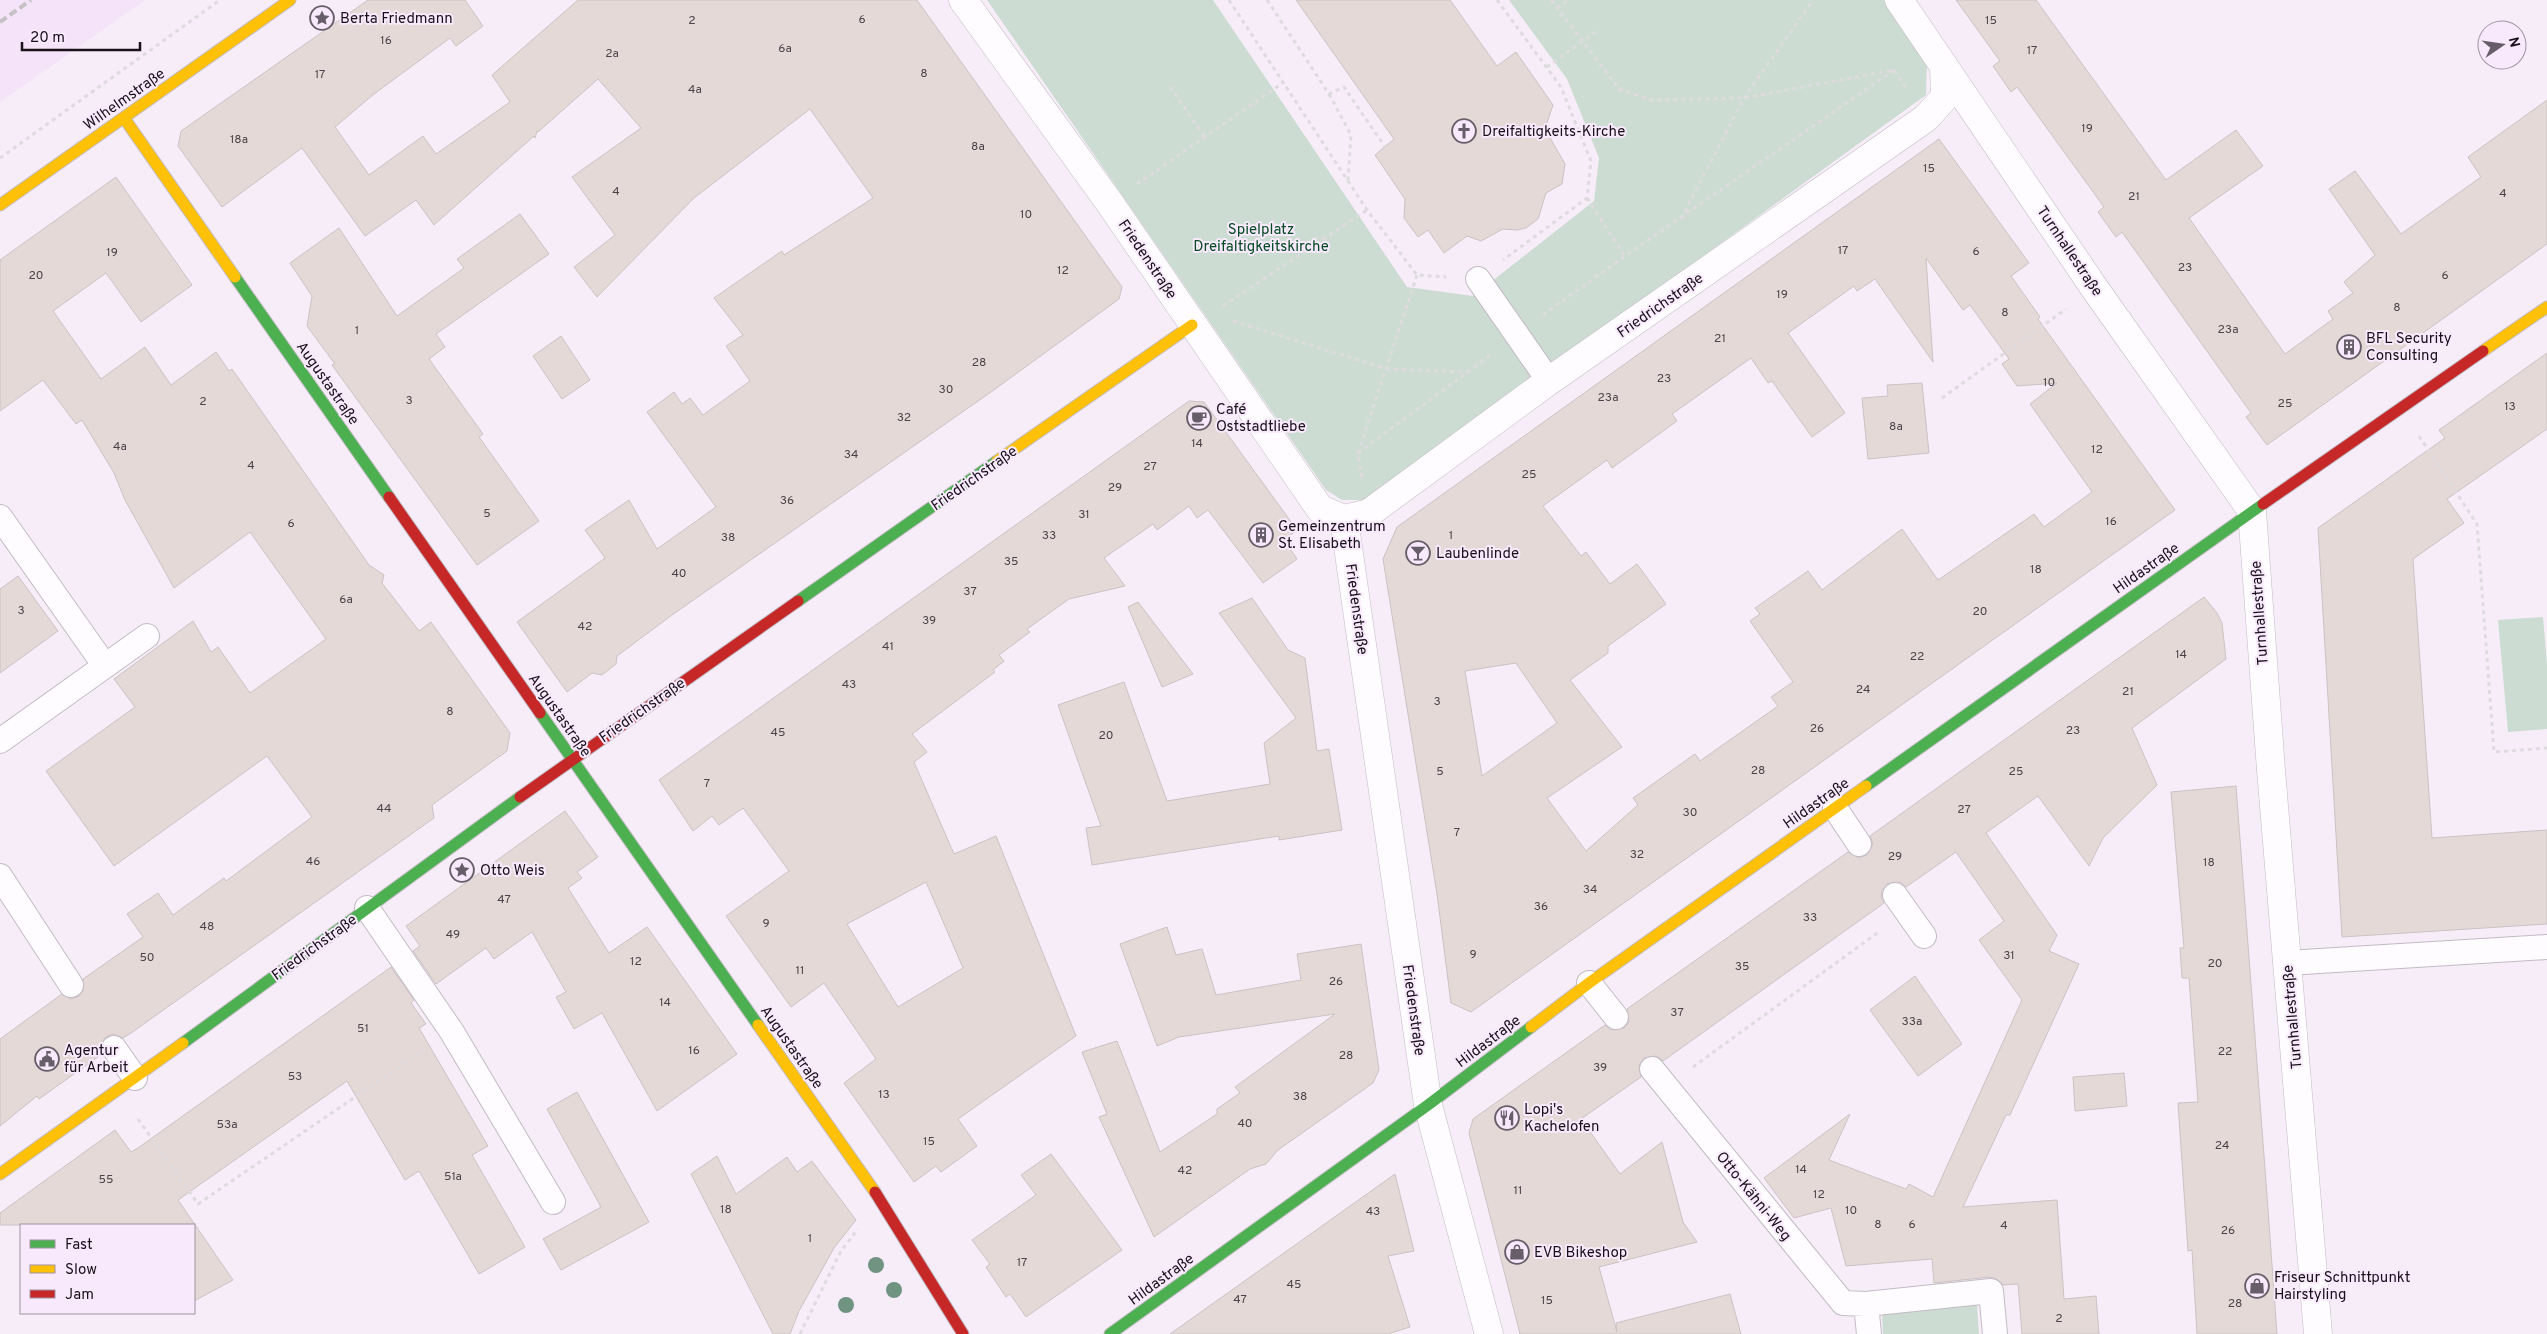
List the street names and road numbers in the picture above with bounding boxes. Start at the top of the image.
street label: Wilhelmstraße [80,65,169,135]
street label: Turnhallestraße [2032,203,2106,301]
street label: Friedenstraße [1113,216,1180,303]
street label: Friedrichstraße [1614,270,1708,343]
street label: Augustastraße [291,339,362,429]
street label: Friedrichstraße [928,443,1022,516]
street label: Hildastraße [2110,540,2184,599]
street label: Turnhallestraße [2247,560,2274,666]
street label: Friedenstraße [1340,562,1371,656]
street label: Augustastraße [523,671,594,761]
street label: Friedrichstraße [596,675,690,748]
street label: Hildastraße [1780,775,1854,834]
street label: Friedrichstraße [268,911,361,986]
street label: Friedenstraße [1397,963,1428,1057]
street label: Turnhallestraße [2279,964,2308,1070]
street label: Augustastraße [755,1003,826,1093]
street label: Hildastraße [1453,1012,1525,1073]
street label: Otto-Kähni-Weg [1711,1148,1795,1245]
street label: Hildastraße [1125,1250,1198,1310]

